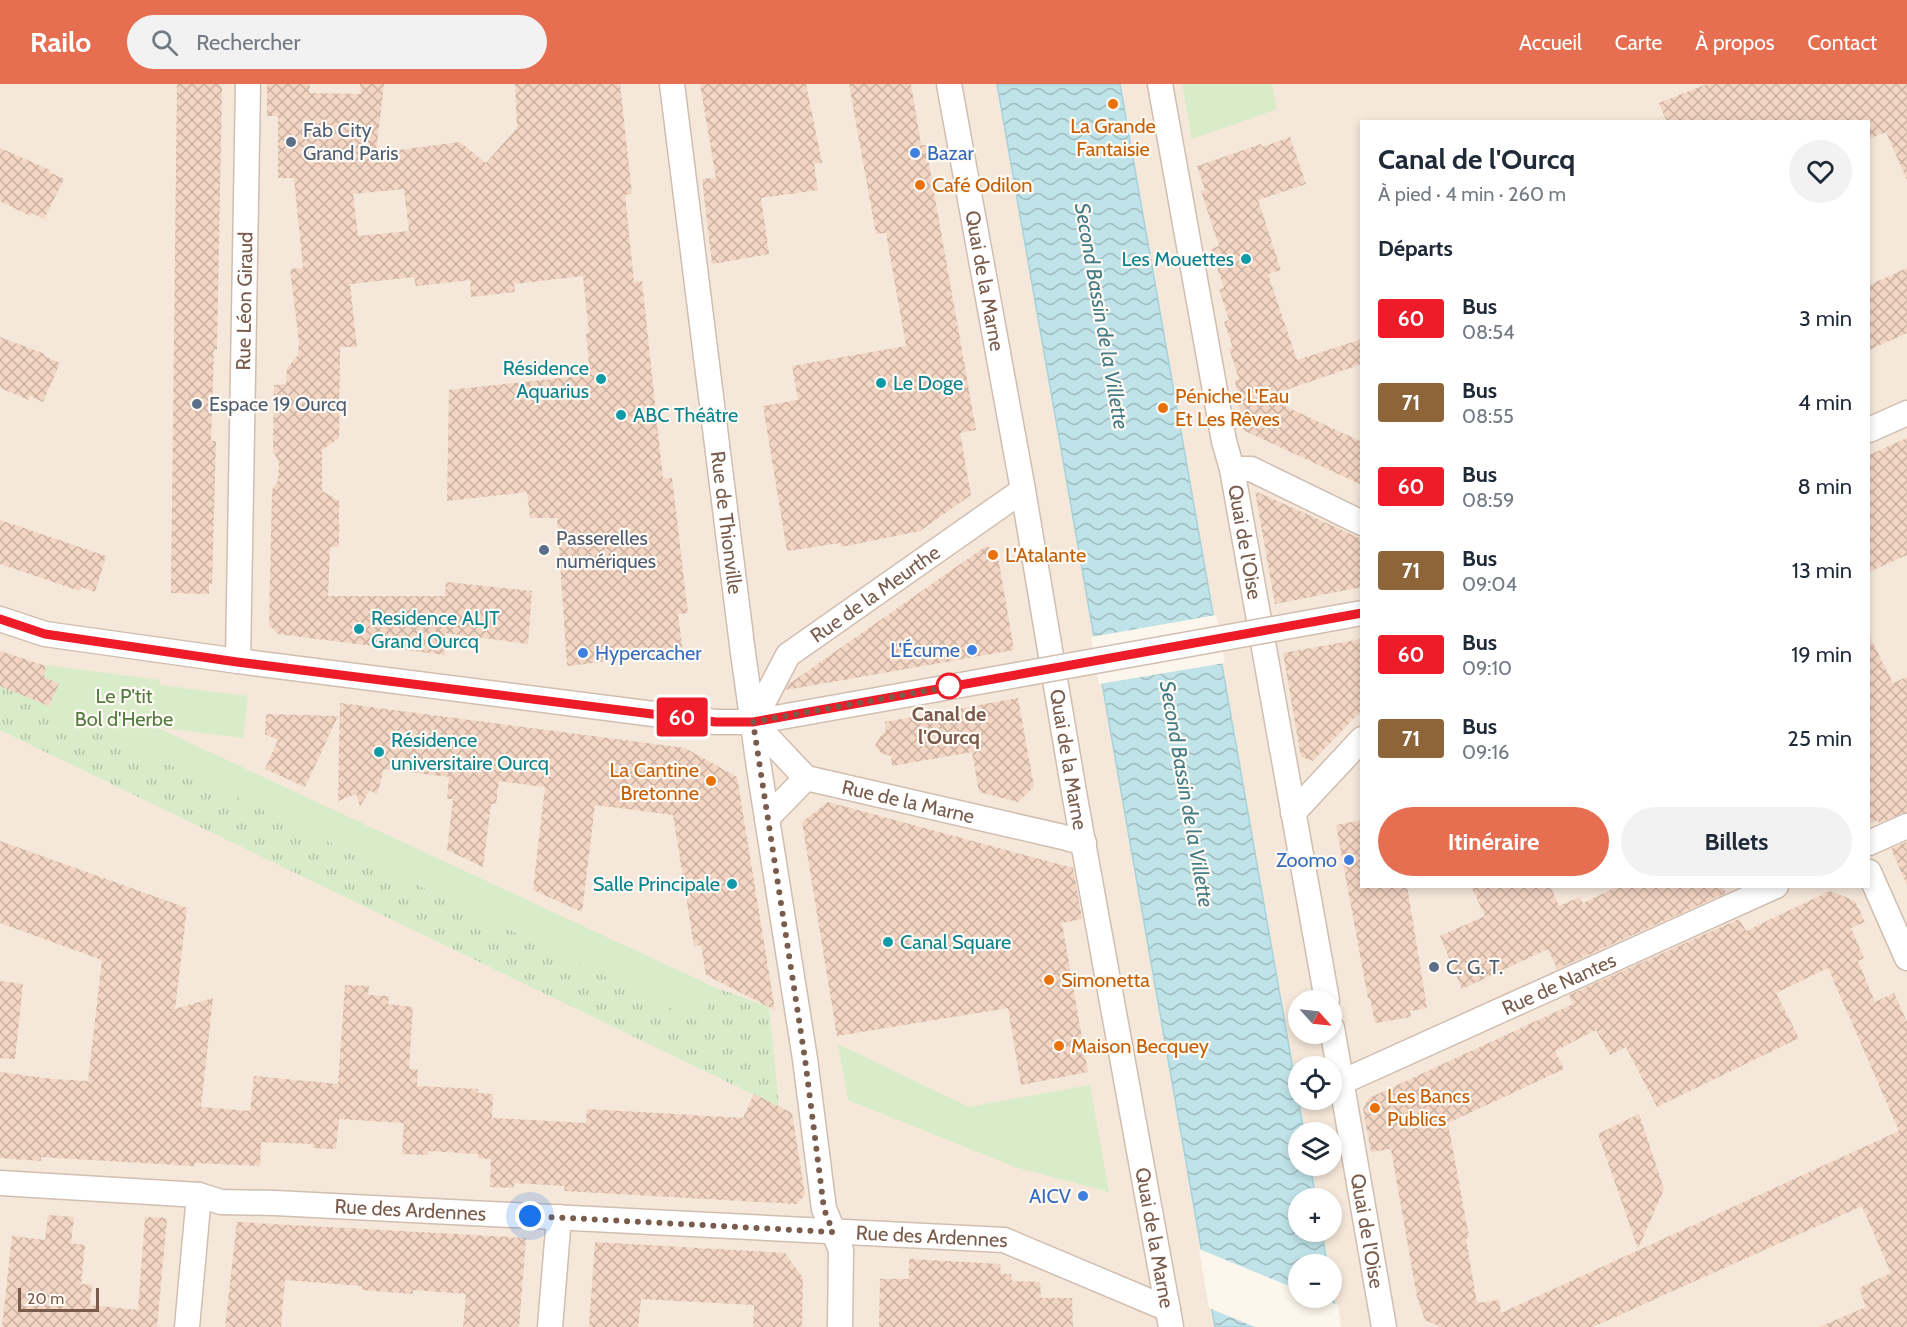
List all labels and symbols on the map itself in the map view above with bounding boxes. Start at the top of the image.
marker: La Grande Fantaisie [1106,97,1120,111]
place label: La Grande Fantaisie [1070,114,1156,161]
place label: Fab City Grand Paris [303,118,398,165]
marker: Fab City Grand Paris [284,135,298,149]
place label: Bazar [927,141,975,165]
marker: Bazar [908,146,922,160]
place label: Café Odilon [932,173,1032,197]
marker: Café Odilon [913,178,927,192]
water label: Second Bassin de la Villette [1070,201,1134,431]
street label: Quai de la Marne [960,209,1009,353]
street label: Rue Léon Giraud [231,231,257,371]
place label: Les Mouettes [1122,247,1234,271]
marker: Les Mouettes [1239,252,1253,266]
place label: Résidence Aquarius [503,356,589,403]
place label: Le Doge [893,371,963,395]
marker: Résidence Aquarius [594,372,608,386]
marker: Le Doge [874,376,888,390]
place label: Péniche L'Eau Et Les Rêves [1175,384,1289,431]
place label: Espace 19 Ourcq [209,392,347,416]
marker: Espace 19 Ourcq [190,397,204,411]
marker: Péniche L'Eau Et Les Rêves [1156,401,1170,415]
place label: ABC Théâtre [633,403,738,427]
marker: ABC Théâtre [614,408,628,422]
street label: Rue de Thionville [706,450,748,596]
street label: Quai de l'Oise [1223,483,1267,601]
place label: Passerelles numériques [556,526,656,573]
street label: Rue de la Meurthe [806,540,944,648]
marker: Passerelles numériques [537,543,551,557]
place label: L'Atalante [1005,543,1086,567]
marker: L'Atalante [986,548,1000,562]
place label: Residence ALJT Grand Ourcq [371,606,500,653]
marker: Residence ALJT Grand Ourcq [352,622,366,636]
place label: L'Écume [890,638,960,662]
place label: Hypercacher [595,641,702,665]
marker: L'Écume [965,643,979,657]
marker: Hypercacher [576,646,590,660]
marker: Canal de l'Ourcq [936,673,962,699]
water label: Second Bassin de la Villette [1155,679,1219,909]
park label: Le P'tit Bol d'Herbe [75,684,173,731]
street label: Quai de la Marne [1045,687,1093,832]
line badge: 60 [655,698,709,736]
place label: Canal de l'Ourcq [912,702,986,749]
place label: Résidence universitaire Ourcq [391,728,549,775]
marker: Résidence universitaire Ourcq [372,745,386,759]
place label: La Cantine Bretonne [610,758,699,805]
marker: La Cantine Bretonne [704,774,718,788]
street label: Rue de la Marne [840,775,977,828]
place label: Zoomo [1276,848,1337,872]
marker: Zoomo [1342,853,1356,867]
place label: Salle Principale [593,872,720,896]
marker: Salle Principale [725,877,739,891]
place label: Canal Square [900,930,1011,954]
marker: Canal Square [881,935,895,949]
street label: Rue de Nantes [1498,948,1620,1020]
place label: C. G. T. [1446,955,1503,979]
marker: C. G. T. [1427,960,1441,974]
place label: Simonetta [1061,968,1150,992]
marker: Simonetta [1042,973,1056,987]
north arrow [1288,990,1342,1044]
place label: Maison Becquey [1071,1034,1209,1058]
marker: Maison Becquey [1052,1039,1066,1053]
place label: Les Bancs Publics [1387,1084,1470,1131]
marker: Les Bancs Publics [1368,1101,1382,1115]
street label: Quai de la Marne [1130,1166,1179,1310]
street label: Quai de l'Oise [1346,1172,1389,1290]
place label: AICV [1029,1184,1072,1208]
marker: AICV [1076,1189,1090,1203]
street label: Rue des Ardennes [334,1194,487,1226]
your location [515,1201,545,1231]
street label: Rue des Ardennes [855,1220,1008,1252]
scale bar [18,1285,99,1312]

